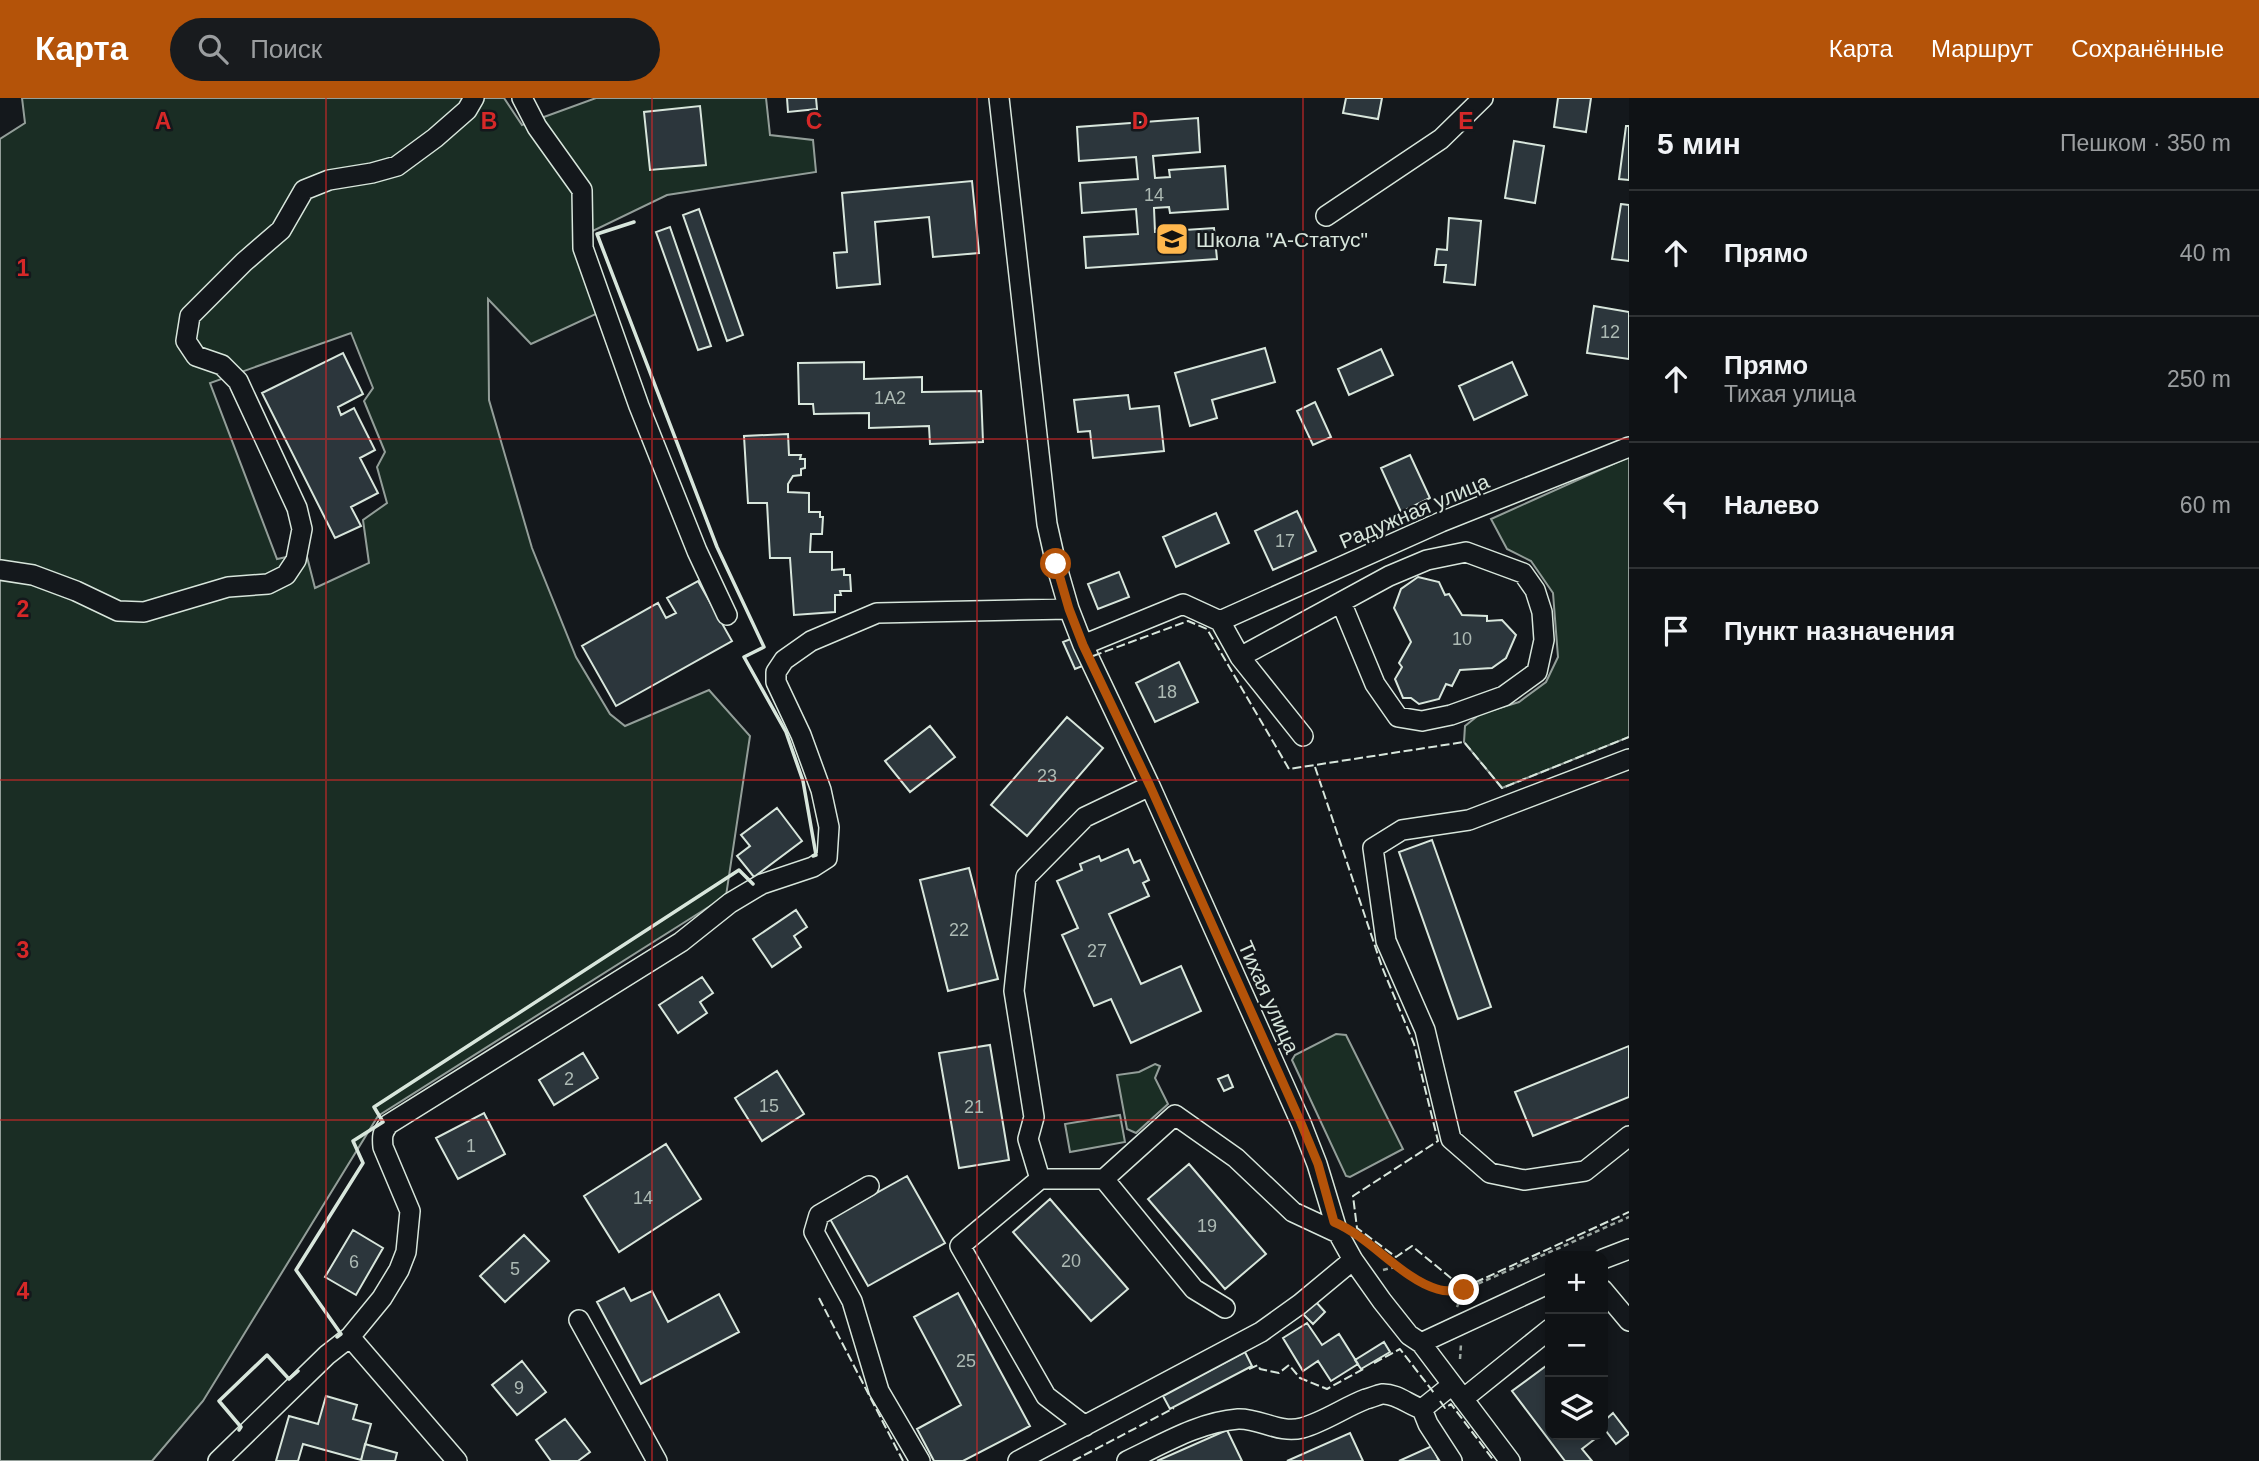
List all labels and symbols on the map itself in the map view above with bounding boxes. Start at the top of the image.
text: A [155,108,171,134]
text: B [481,108,497,134]
text: C [806,108,822,134]
text: D [1132,108,1148,134]
text: E [1458,108,1474,134]
house number: 14 [1144,185,1164,205]
school or university icon: Школа "А-Статус" [1153,220,1191,258]
place label: Школа "А-Статус" [1196,228,1368,251]
text: 1 [17,255,30,281]
house number: 12 [1600,322,1620,342]
house number: 1А2 [874,388,906,408]
street label: Радужная улица [1336,469,1493,553]
house number: 17 [1275,531,1295,551]
route start [1040,548,1071,579]
text: 2 [17,596,29,622]
house number: 10 [1452,629,1472,649]
house number: 18 [1157,682,1177,702]
house number: 23 [1037,766,1057,786]
house number: 22 [949,920,969,940]
text: 3 [17,937,29,963]
street label: Тихая улица [1234,937,1304,1057]
house number: 27 [1087,941,1107,961]
house number: 2 [564,1069,574,1089]
house number: 15 [759,1096,779,1116]
house number: 21 [964,1097,984,1117]
house number: 1 [466,1136,476,1156]
house number: 14 [633,1188,653,1208]
house number: 19 [1197,1216,1217,1236]
house number: 20 [1061,1251,1081,1271]
house number: 6 [349,1252,359,1272]
house number: 5 [510,1259,520,1279]
route end [1448,1274,1479,1305]
text: 4 [17,1278,30,1304]
house number: 25 [956,1351,976,1371]
house number: 9 [514,1378,524,1398]

